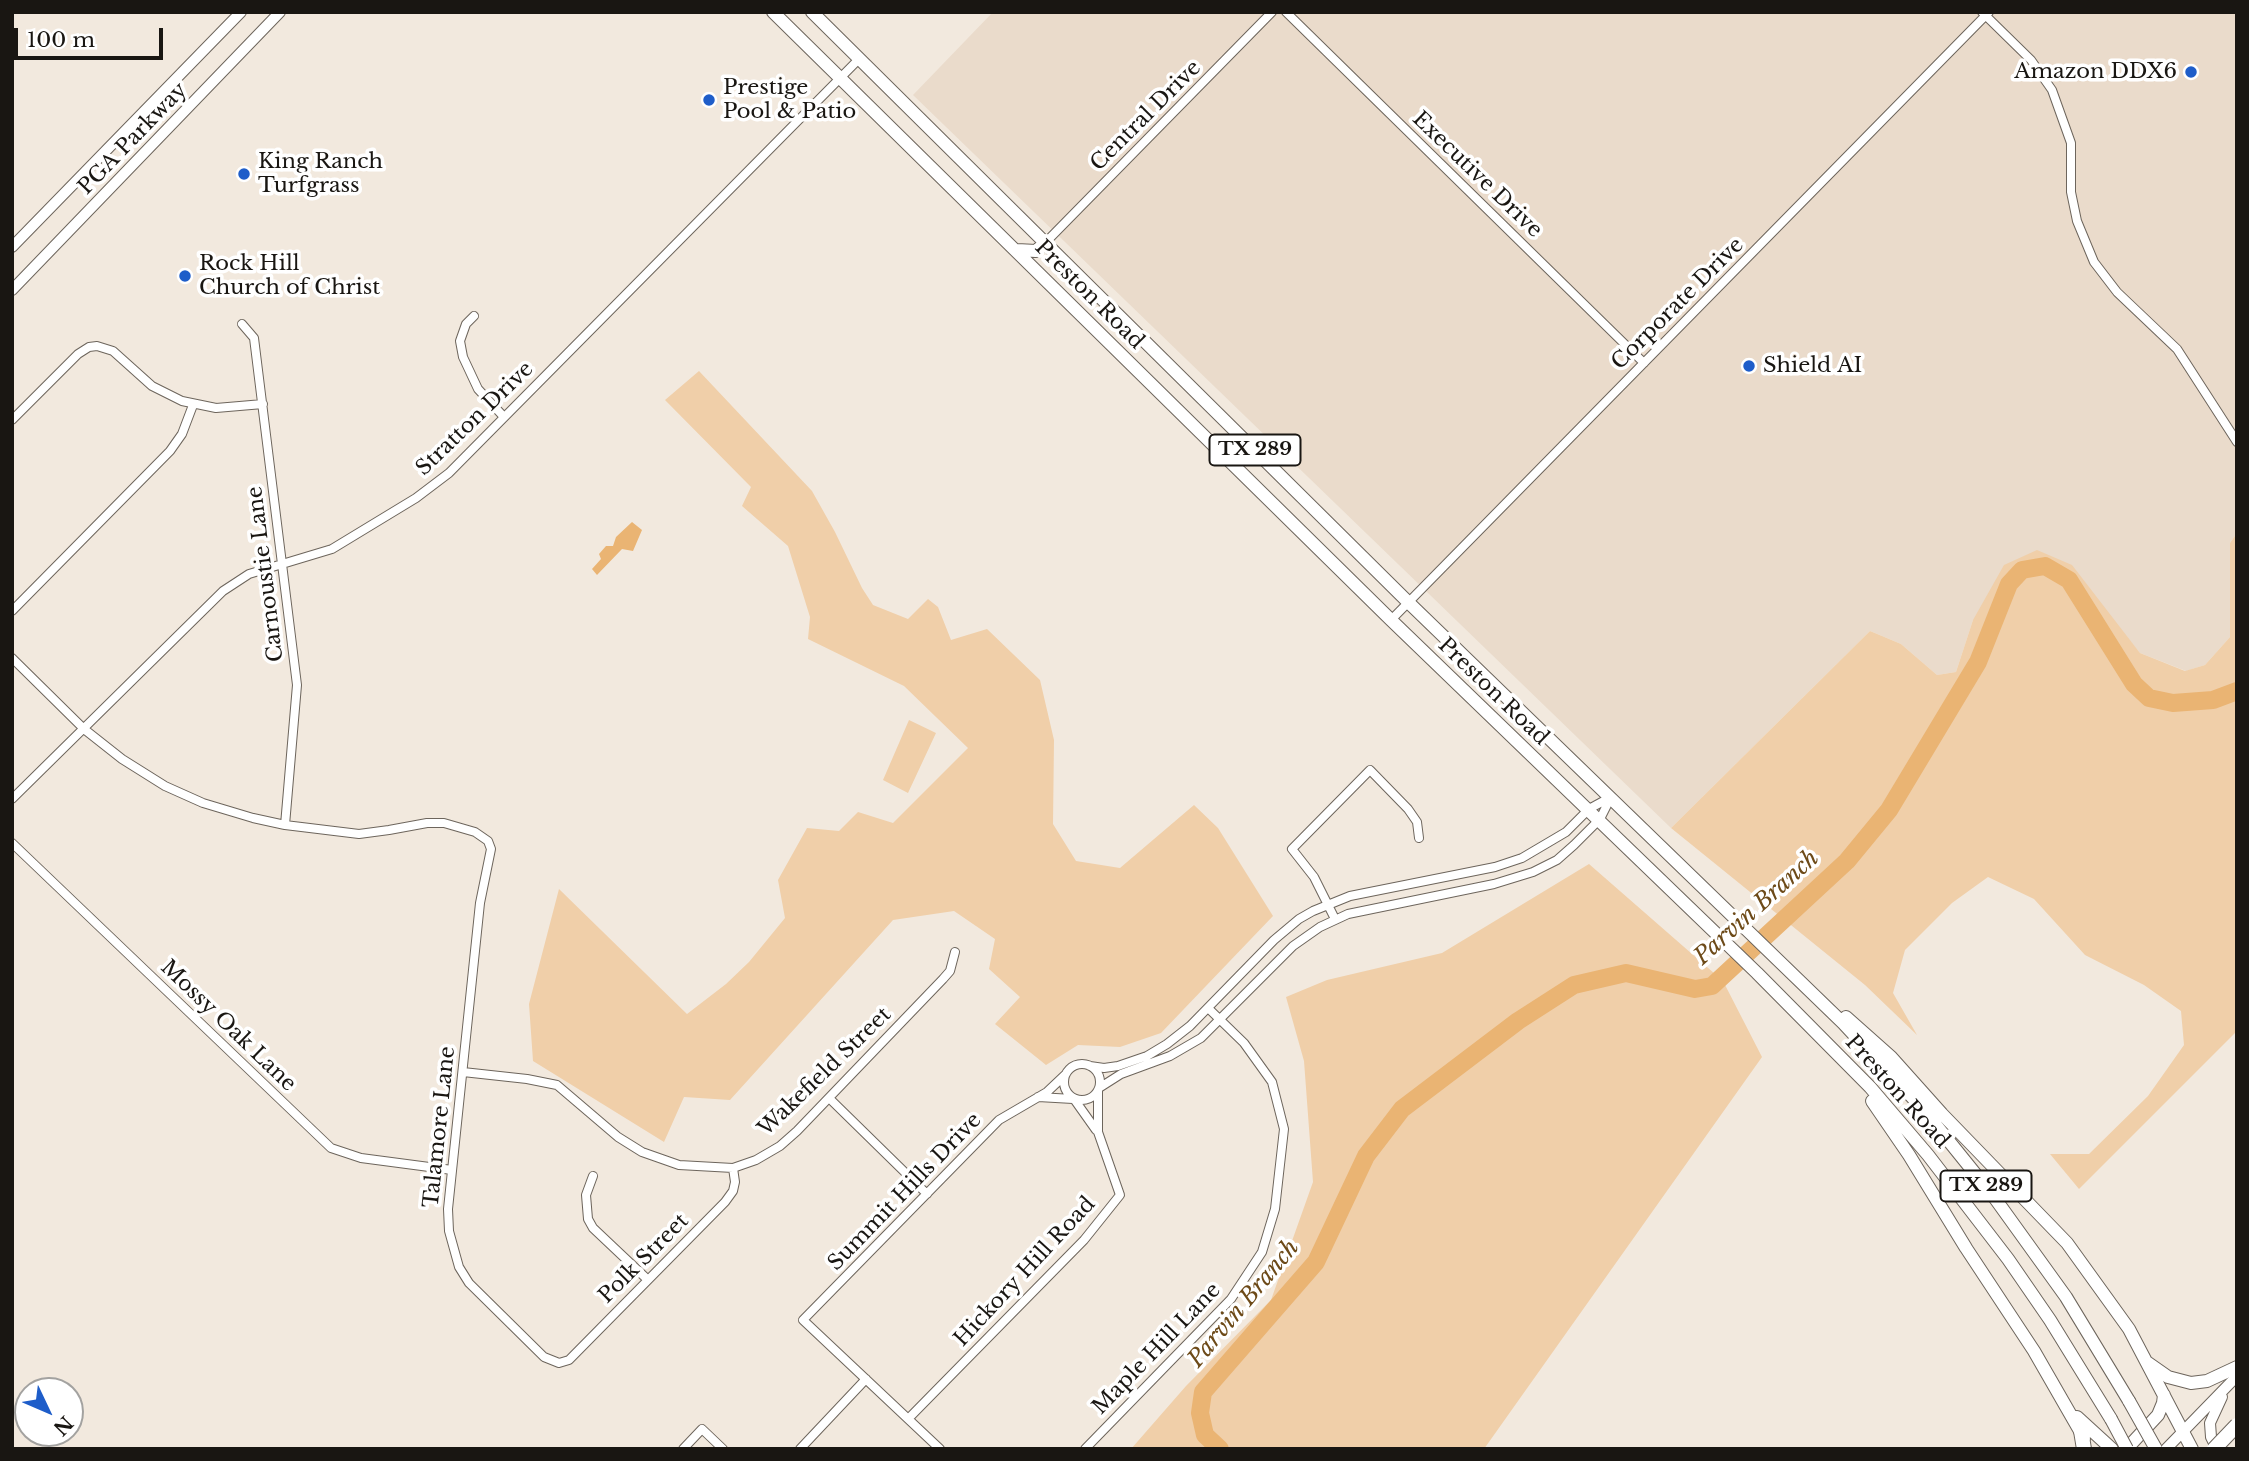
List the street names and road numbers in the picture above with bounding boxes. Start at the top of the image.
street label: Central Drive [1086,56,1206,176]
street label: PGA Parkway [73,78,193,200]
street label: Executive Drive [1407,107,1547,243]
street label: Corporate Drive [1607,233,1749,375]
street label: Preston Road [1029,235,1149,355]
street label: Stratton Drive [411,357,539,481]
road number: TX 289 [1210,435,1300,466]
street label: Carnoustie Lane [243,485,289,663]
street label: Preston Road [1433,633,1553,751]
street label: Mossy Oak Lane [155,955,301,1097]
street label: Wakefield Street [753,1002,897,1142]
street label: Preston Road [1840,1030,1954,1154]
street label: Talamore Lane [419,1045,461,1209]
street label: Summit Hills Drive [823,1108,987,1276]
road number: TX 289 [1940,1170,2032,1202]
street label: Hickory Hill Road [949,1192,1101,1352]
street label: Polk Street [594,1209,694,1309]
street label: Maple Hill Lane [1088,1278,1226,1420]

